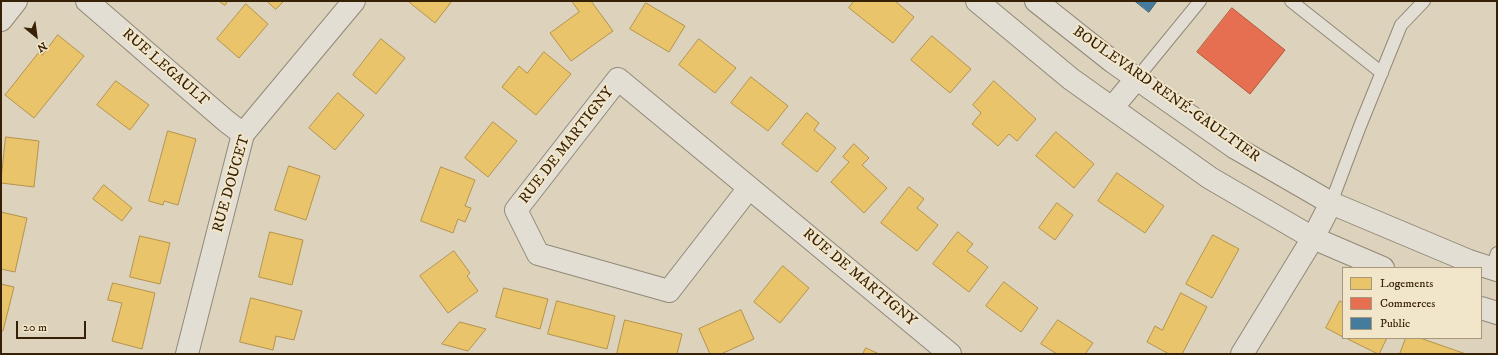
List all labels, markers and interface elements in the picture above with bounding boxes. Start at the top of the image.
north arrow [16,16,56,56]
street label: BOULEVARD RENÉ-GAULTIER [1069,23,1263,167]
street label: RUE LEGAULT [118,25,212,111]
text: N [34,38,49,55]
street label: RUE DE MARTIGNY [516,84,618,208]
street label: RUE DOUCET [210,133,254,235]
street label: RUE DE MARTIGNY [798,225,920,331]
legend [1342,267,1482,339]
text: Logements [1380,276,1433,291]
text: Commerces [1380,296,1435,311]
scale bar [18,313,88,339]
text: Public [1380,316,1410,331]
text: 20 m [23,320,47,335]

